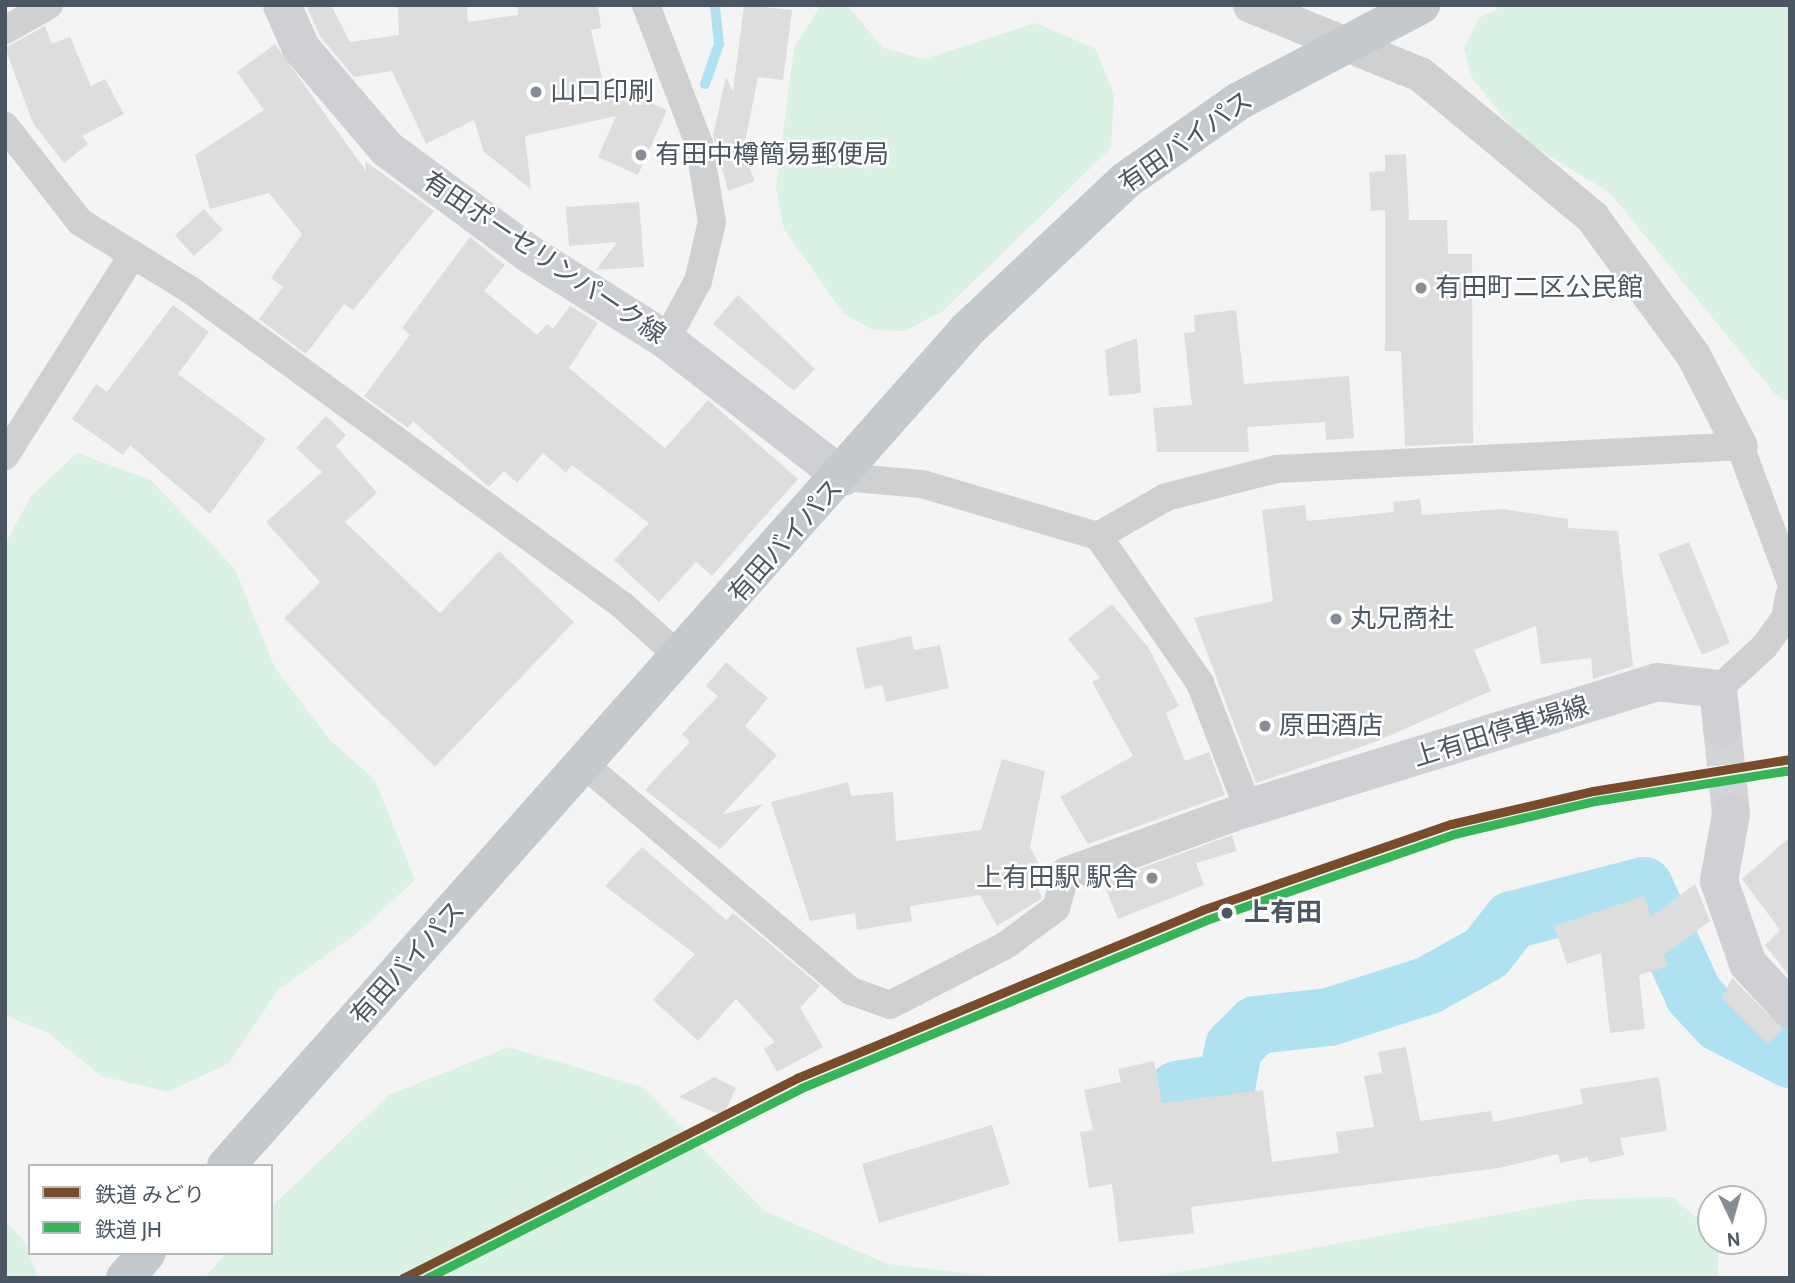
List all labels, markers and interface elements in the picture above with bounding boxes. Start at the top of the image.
place label: 山口印刷 [550,76,654,108]
marker: 山口印刷 [528,84,544,100]
street label: 有田バイパス [1113,84,1259,200]
place label: 有田中樽簡易郵便局 [655,139,889,171]
marker: 有田中樽簡易郵便局 [633,147,649,163]
street label: 有田ポーセリンパーク線 [417,165,671,351]
place label: 有田町二区公民館 [1435,272,1643,304]
marker: 有田町二区公民館 [1413,280,1429,296]
street label: 有田バイパス [722,473,850,609]
place label: 丸兄商社 [1350,603,1454,635]
marker: 丸兄商社 [1328,611,1344,627]
street label: 上有田停車場線 [1409,690,1593,774]
place label: 原田酒店 [1279,710,1383,742]
marker: 原田酒店 [1257,718,1273,734]
place label: 上有田駅 駅舎 [976,862,1138,894]
marker: 上有田駅 駅舎 [1144,870,1160,886]
street label: 有田バイパス [344,895,472,1031]
place label: 上有田 [1244,897,1322,929]
marker: 上有田 [1216,902,1238,924]
legend [28,1164,273,1255]
text: 鉄道 みどり [95,1182,205,1207]
north arrow [1697,1185,1767,1255]
text: 鉄道 JH [95,1217,162,1242]
text: N [1726,1227,1741,1251]

